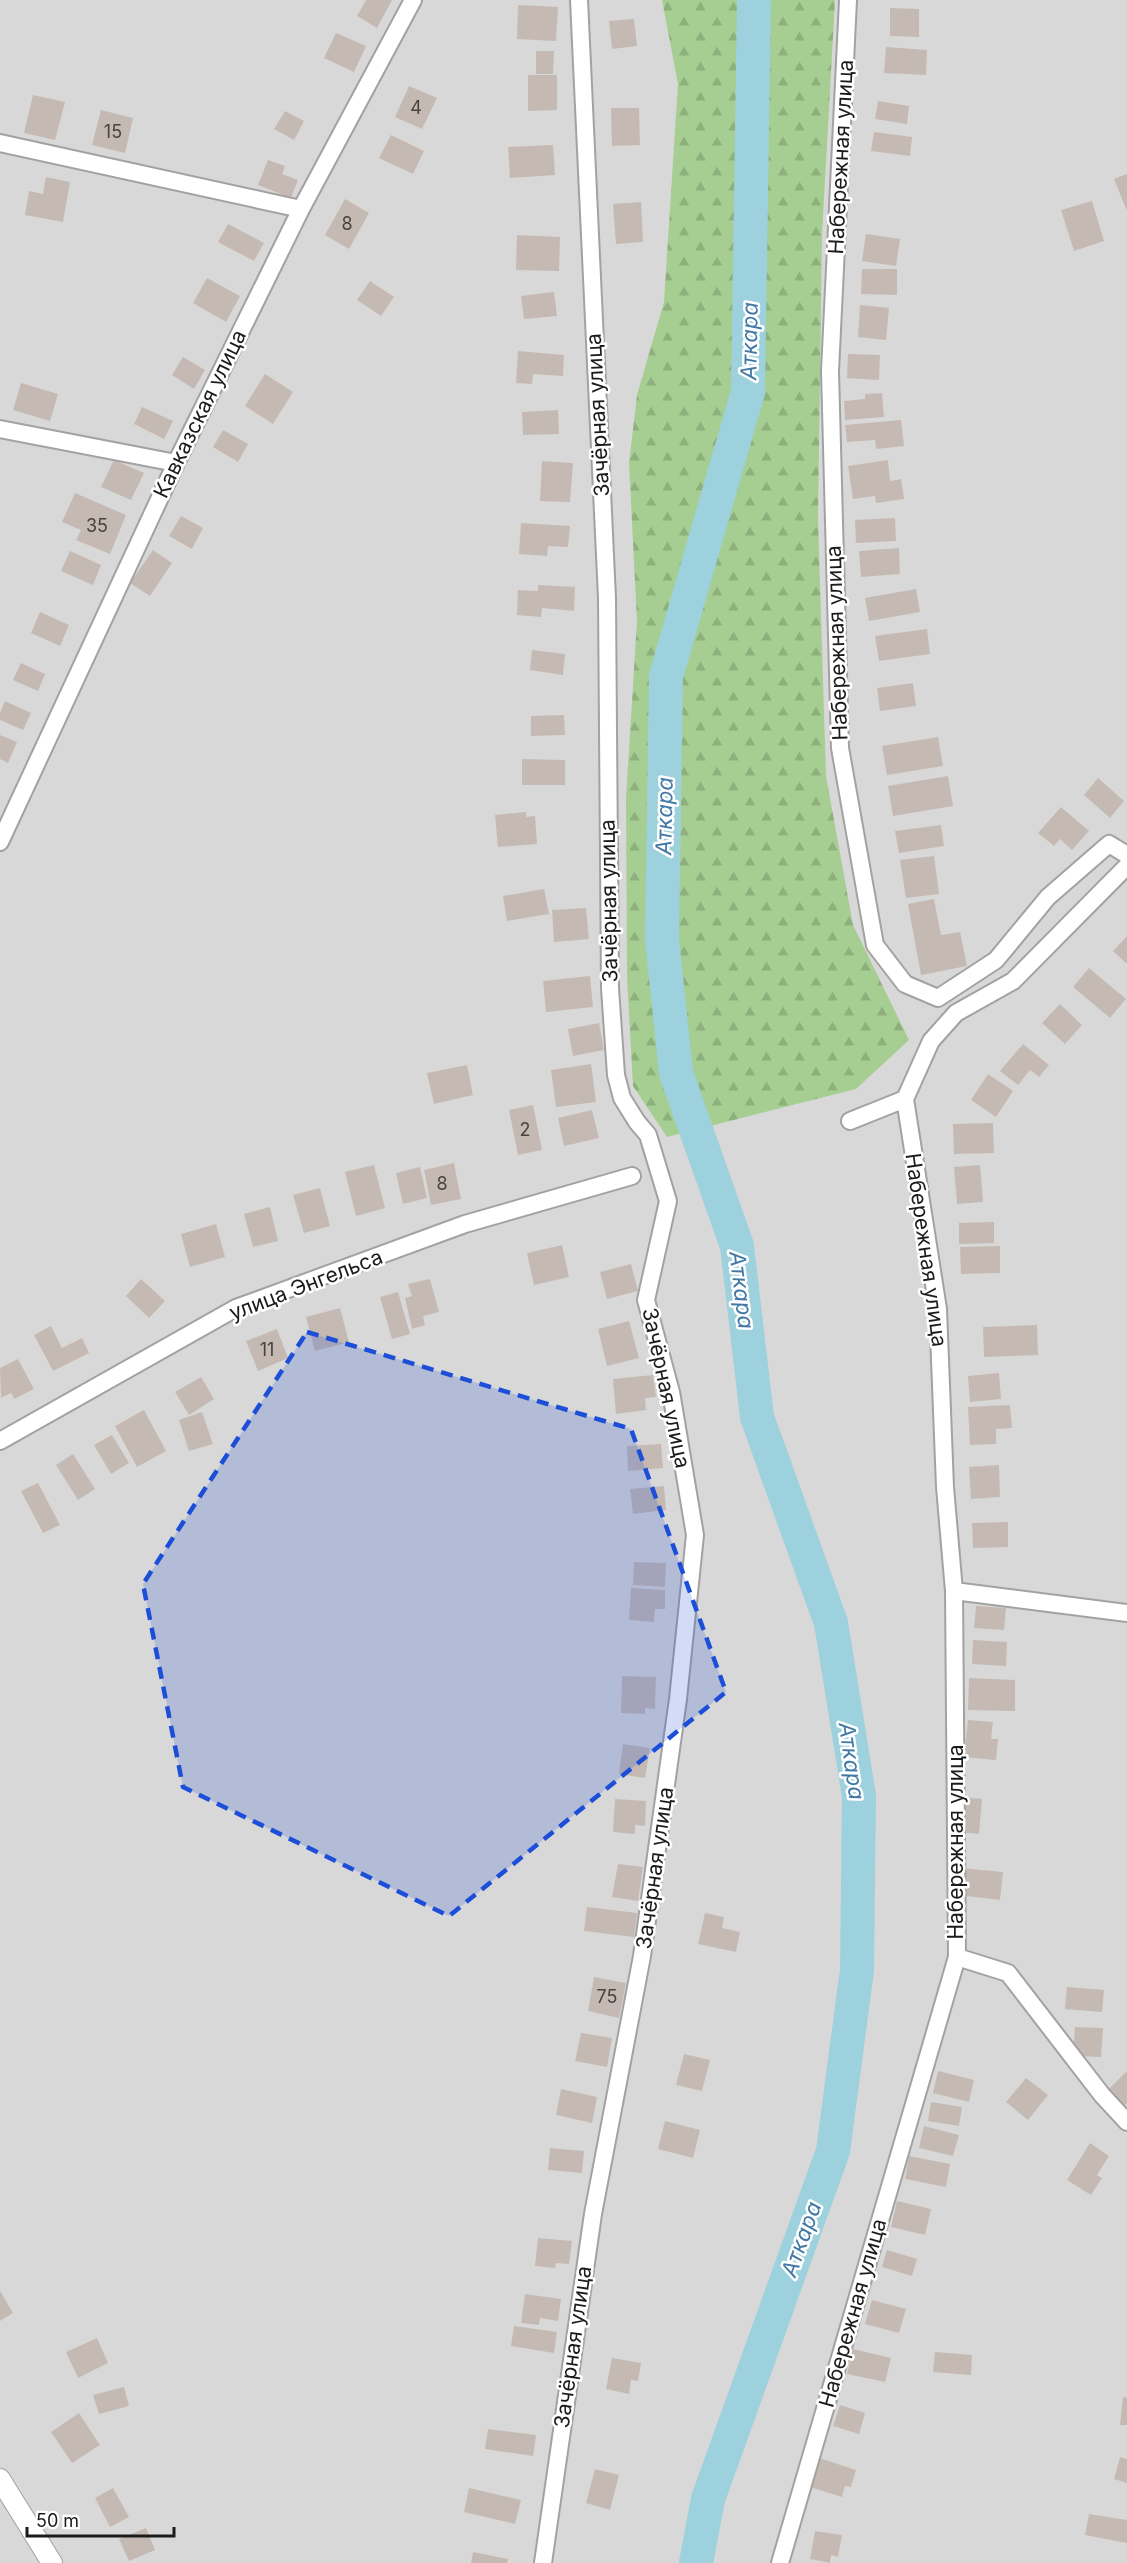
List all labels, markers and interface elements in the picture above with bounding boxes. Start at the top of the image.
street label: Набережная улица [823,59,858,255]
house number: 4 [410,97,422,118]
house number: 15 [104,121,122,142]
house number: 8 [341,213,353,234]
water label: Аткара [735,302,763,381]
street label: Кавказская улица [148,326,251,502]
street label: Зачёрная улица [581,333,614,497]
house number: 35 [86,515,108,536]
street label: Набережная улица [821,545,852,741]
water label: Аткара [650,777,678,856]
street label: Зачёрная улица [595,819,622,983]
house number: 2 [520,1119,530,1140]
street label: Набережная улица [901,1152,952,1348]
house number: 8 [436,1173,448,1194]
street label: улица Энгельса [226,1244,386,1325]
water label: Аткара [724,1249,760,1330]
street label: Зачёрная улица [637,1305,696,1470]
house number: 11 [260,1339,274,1360]
water label: Аткара [834,1720,870,1801]
street label: Набережная улица [943,1744,968,1940]
street label: Зачёрная улица [631,1785,678,1951]
house number: 75 [597,1986,617,2007]
water label: Аткара [775,2198,827,2281]
street label: Набережная улица [814,2216,891,2410]
street label: Зачёрная улица [549,2264,596,2430]
scale bar [27,2500,174,2538]
text: 50 m [36,2510,79,2531]

